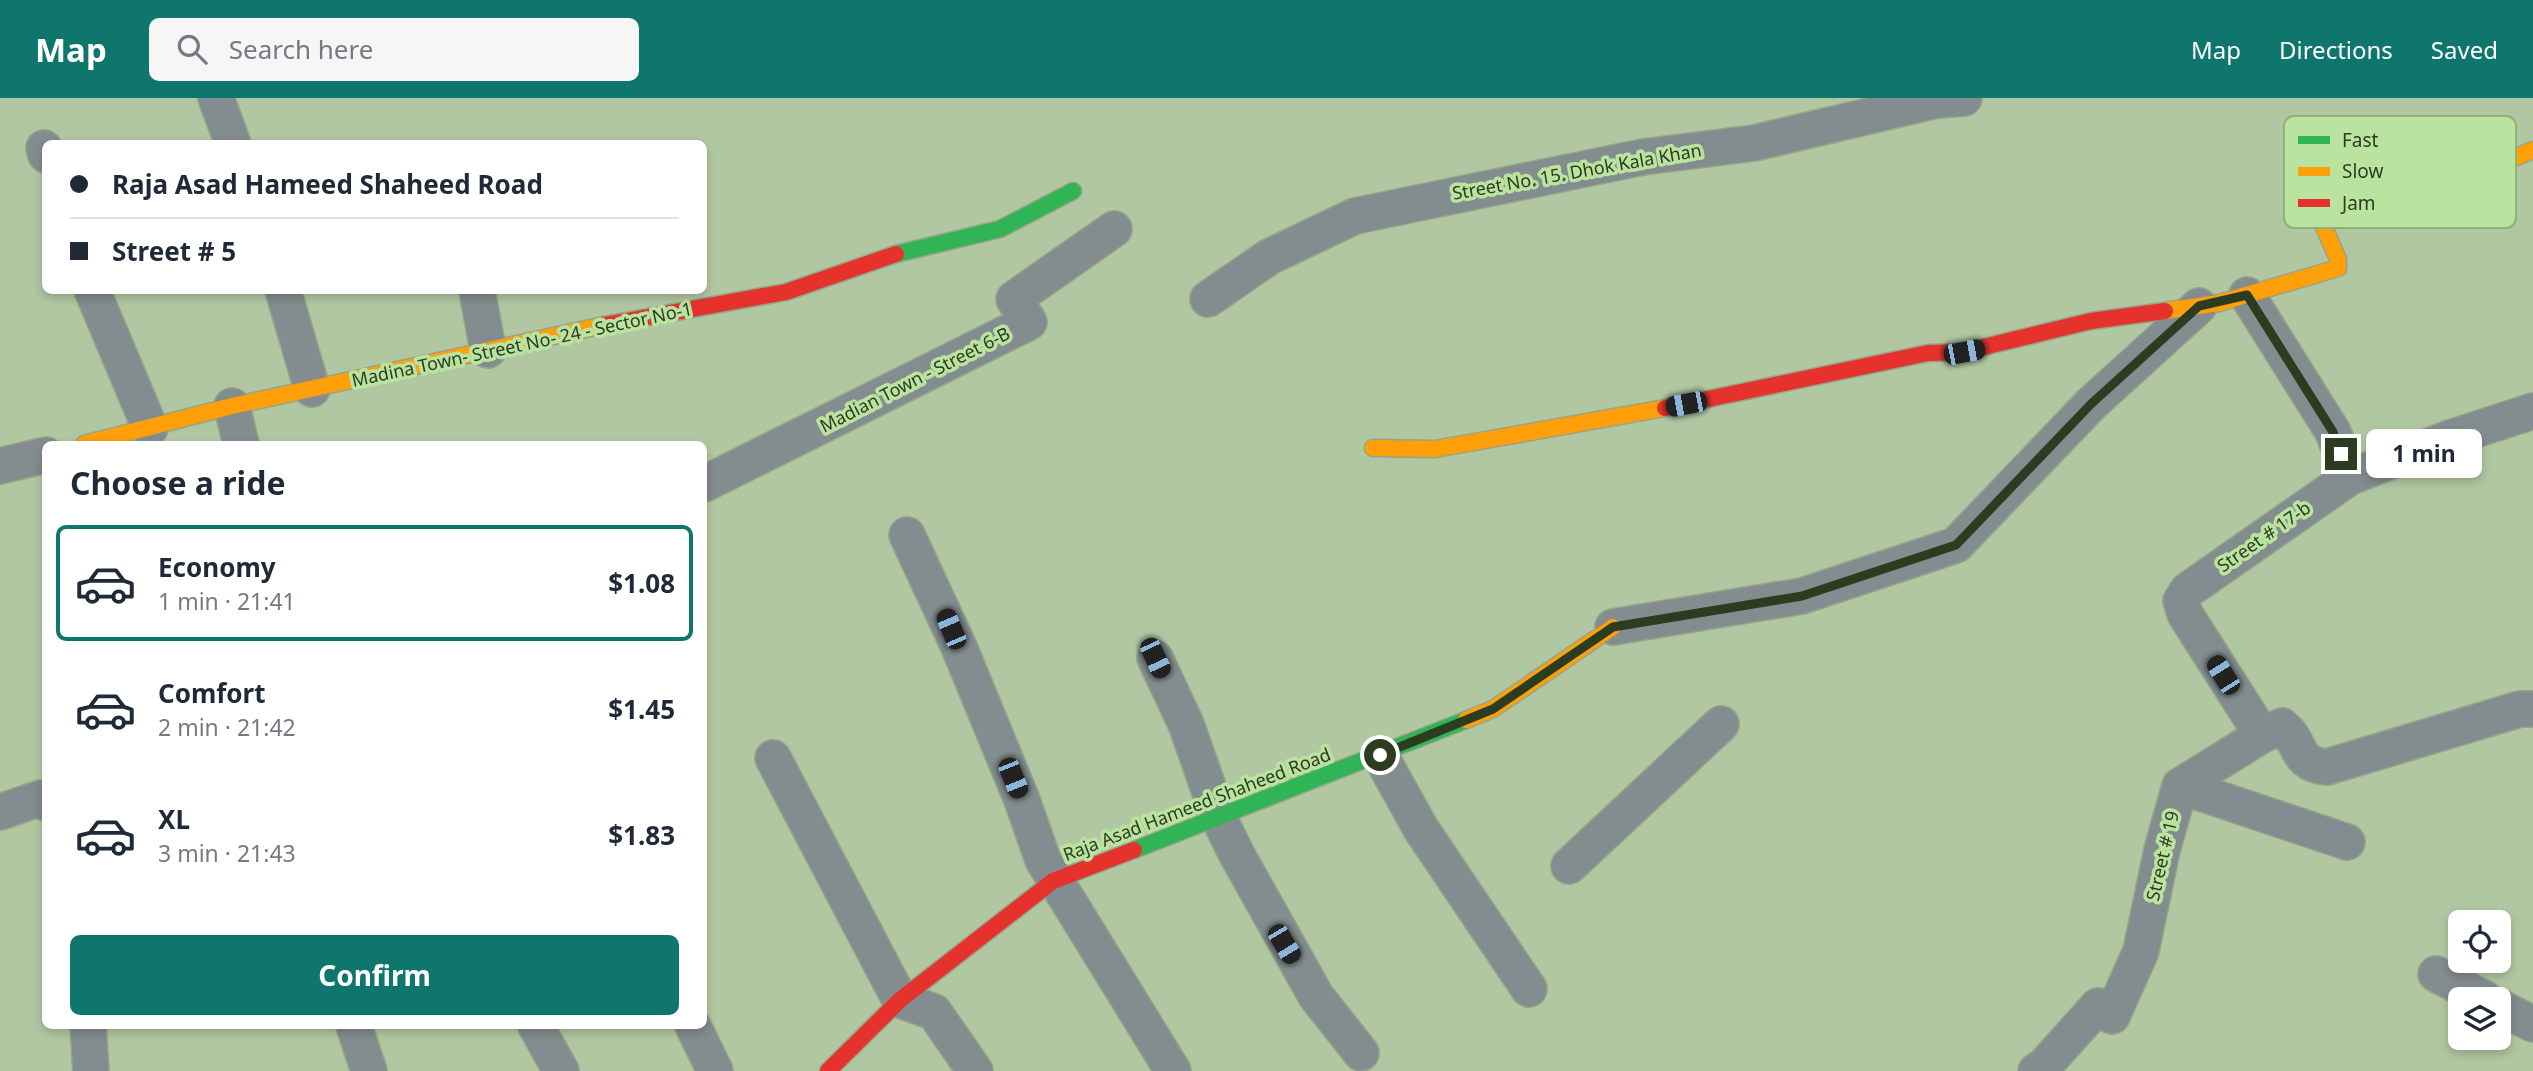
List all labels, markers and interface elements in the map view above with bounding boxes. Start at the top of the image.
search box [149,18,639,81]
text: Map [35,27,107,72]
icon: search [173,30,211,68]
text: Search here [229,31,373,67]
text: Map [2191,33,2241,66]
text: Directions [2279,33,2393,66]
text: Saved [2431,33,2498,66]
legend [2284,116,2516,228]
text: Fast [2342,127,2379,153]
street label: Street No. 15. Dhok Kala Khan [1450,137,1703,205]
text: Slow [2342,158,2383,184]
text: Raja Asad Hameed Shaheed Road [112,166,543,202]
text: Jam [2340,190,2376,216]
text: Street # 5 [112,233,236,269]
street label: Madina Town- Street No- 24 - Sector No-1 [349,296,694,392]
street label: Madian Town - Street 6-B [815,321,1014,438]
car [1942,338,1987,366]
car [1664,390,1709,418]
callout: 1 min [2366,430,2481,478]
text: 1 min [2392,437,2456,469]
route end [2325,438,2357,470]
text: Choose a ride [70,461,286,504]
street label: Street # 17-b [2212,495,2315,577]
text: Economy [158,549,276,585]
icon: car [74,552,137,615]
text: $1.08 [608,565,675,601]
text: 1 min · 21:41 [158,585,296,617]
car [934,606,969,652]
car [1137,635,1174,681]
car [2203,652,2244,698]
text: Comfort [158,675,266,711]
icon: car [74,678,137,741]
text: $1.45 [608,691,675,727]
text: 2 min · 21:42 [158,711,296,743]
route start [1364,739,1396,771]
street label: Raja Asad Hameed Shaheed Road [1060,742,1334,866]
car [996,755,1031,801]
text: XL [158,801,190,837]
icon: car [74,804,137,867]
street label: Street # 19 [2140,808,2184,903]
text: $1.83 [608,817,675,853]
text: 3 min · 21:43 [158,837,296,869]
map controls [2448,910,2511,1050]
button: locate [2448,910,2511,973]
car [1265,921,1304,967]
button: Confirm [70,935,679,1015]
button: layers [2448,987,2511,1050]

